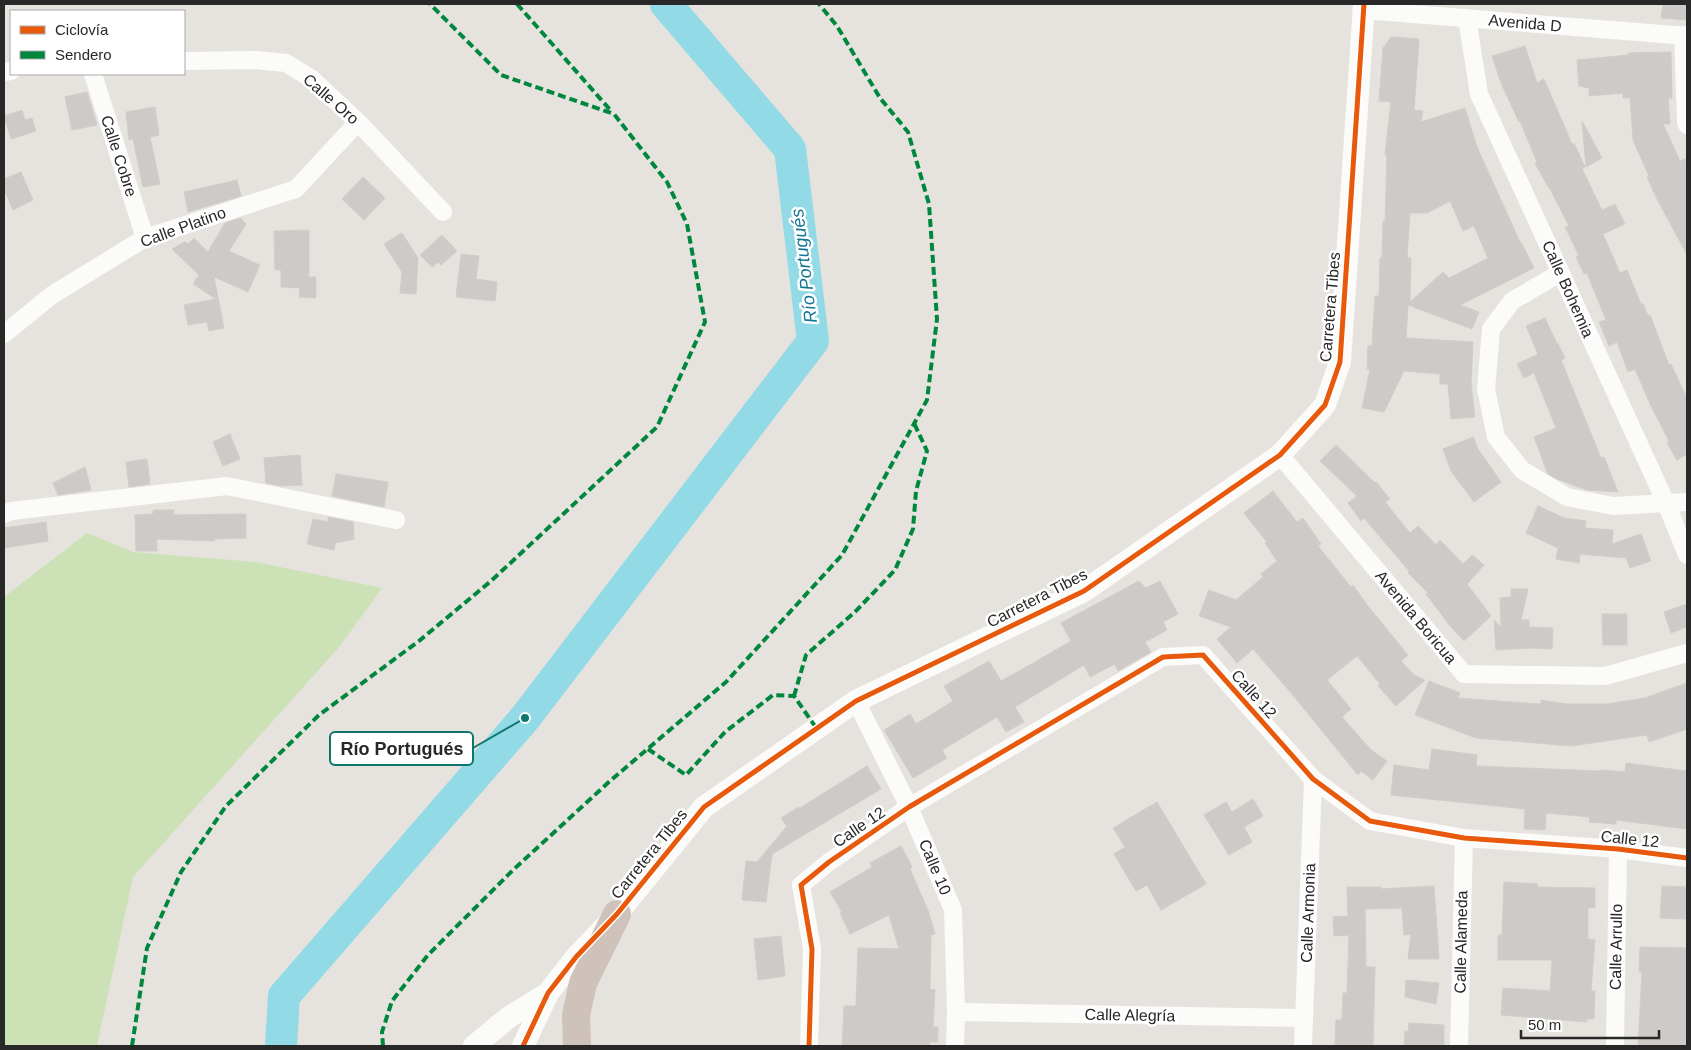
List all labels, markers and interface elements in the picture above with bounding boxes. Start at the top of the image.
legend [10,10,185,75]
street label: Avenida D [1488,11,1562,35]
text: Ciclovía [55,21,109,38]
text: Sendero [55,46,112,63]
street label: Calle Oro [300,70,362,128]
street label: Calle Cobre [98,113,140,199]
street label: Calle Platino [138,204,228,250]
water label: Río Portugués [787,208,821,324]
street label: Calle Bohemia [1539,238,1597,340]
street label: Carretera Tibes [1317,251,1343,363]
street label: Carretera Tibes [984,565,1090,631]
street label: Avenida Boricua [1372,567,1460,667]
street label: Calle 12 [1228,666,1280,722]
callout: Río Portugués [330,732,473,765]
text: Río Portugués [340,739,464,759]
street label: Calle 12 [830,803,888,850]
street label: Carretera Tibes [608,806,690,902]
street label: Calle 12 [1600,827,1660,851]
street label: Calle 10 [916,837,954,897]
street label: Calle Armonia [1298,863,1318,963]
street label: Calle Alameda [1452,890,1470,994]
street label: Calle Arrullo [1607,904,1625,990]
street label: Calle Alegría [1084,1006,1176,1024]
scale bar [1521,1008,1658,1040]
text: 50 m [1528,1016,1561,1033]

